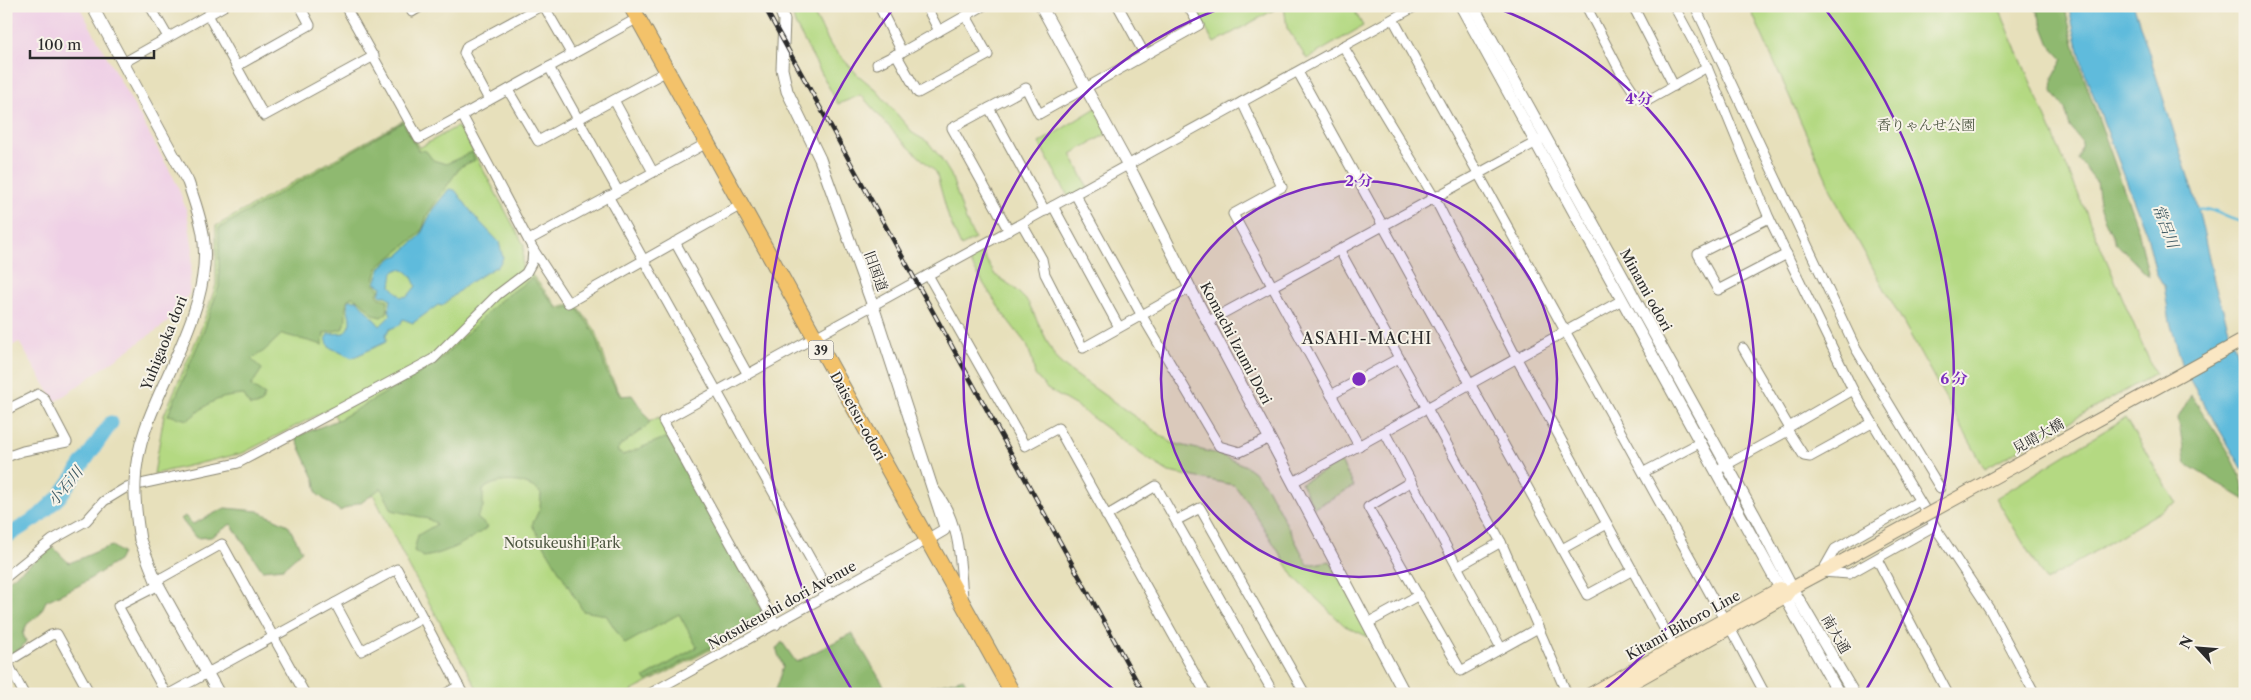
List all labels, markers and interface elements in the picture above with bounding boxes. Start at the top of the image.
scale bar [30,28,154,60]
text: 100 m [38,35,81,54]
text: 4 分 [1625,89,1653,108]
park label: 香りゃんせ公園 [1877,116,1975,134]
text: 2 分 [1345,171,1373,190]
water label: 常呂川 [2149,202,2184,252]
street label: Minami odori [1616,246,1676,334]
street label: 旧国道 [860,248,892,294]
street label: Komachi Izumi Dori [1196,279,1276,407]
street label: Yuhigaoka dori [137,293,191,394]
district label: ASAHI-MACHI [1301,328,1432,348]
road number: 39 [808,340,834,360]
street label: Daisetsu-odori [826,368,890,464]
text: 6 分 [1940,369,1968,388]
centre of rings [1350,370,1368,388]
street label: 見晴大橋 [2009,415,2067,457]
water label: 小石川 [43,461,88,509]
park label: Notsukeushi Park [504,534,621,552]
street label: Notsukeushi dori Avenue [705,557,859,653]
street label: Kitami Bihoro Line [1623,586,1743,664]
street label: 南大通 [1818,611,1854,657]
north arrow [2174,622,2224,672]
text: N [2176,633,2197,652]

